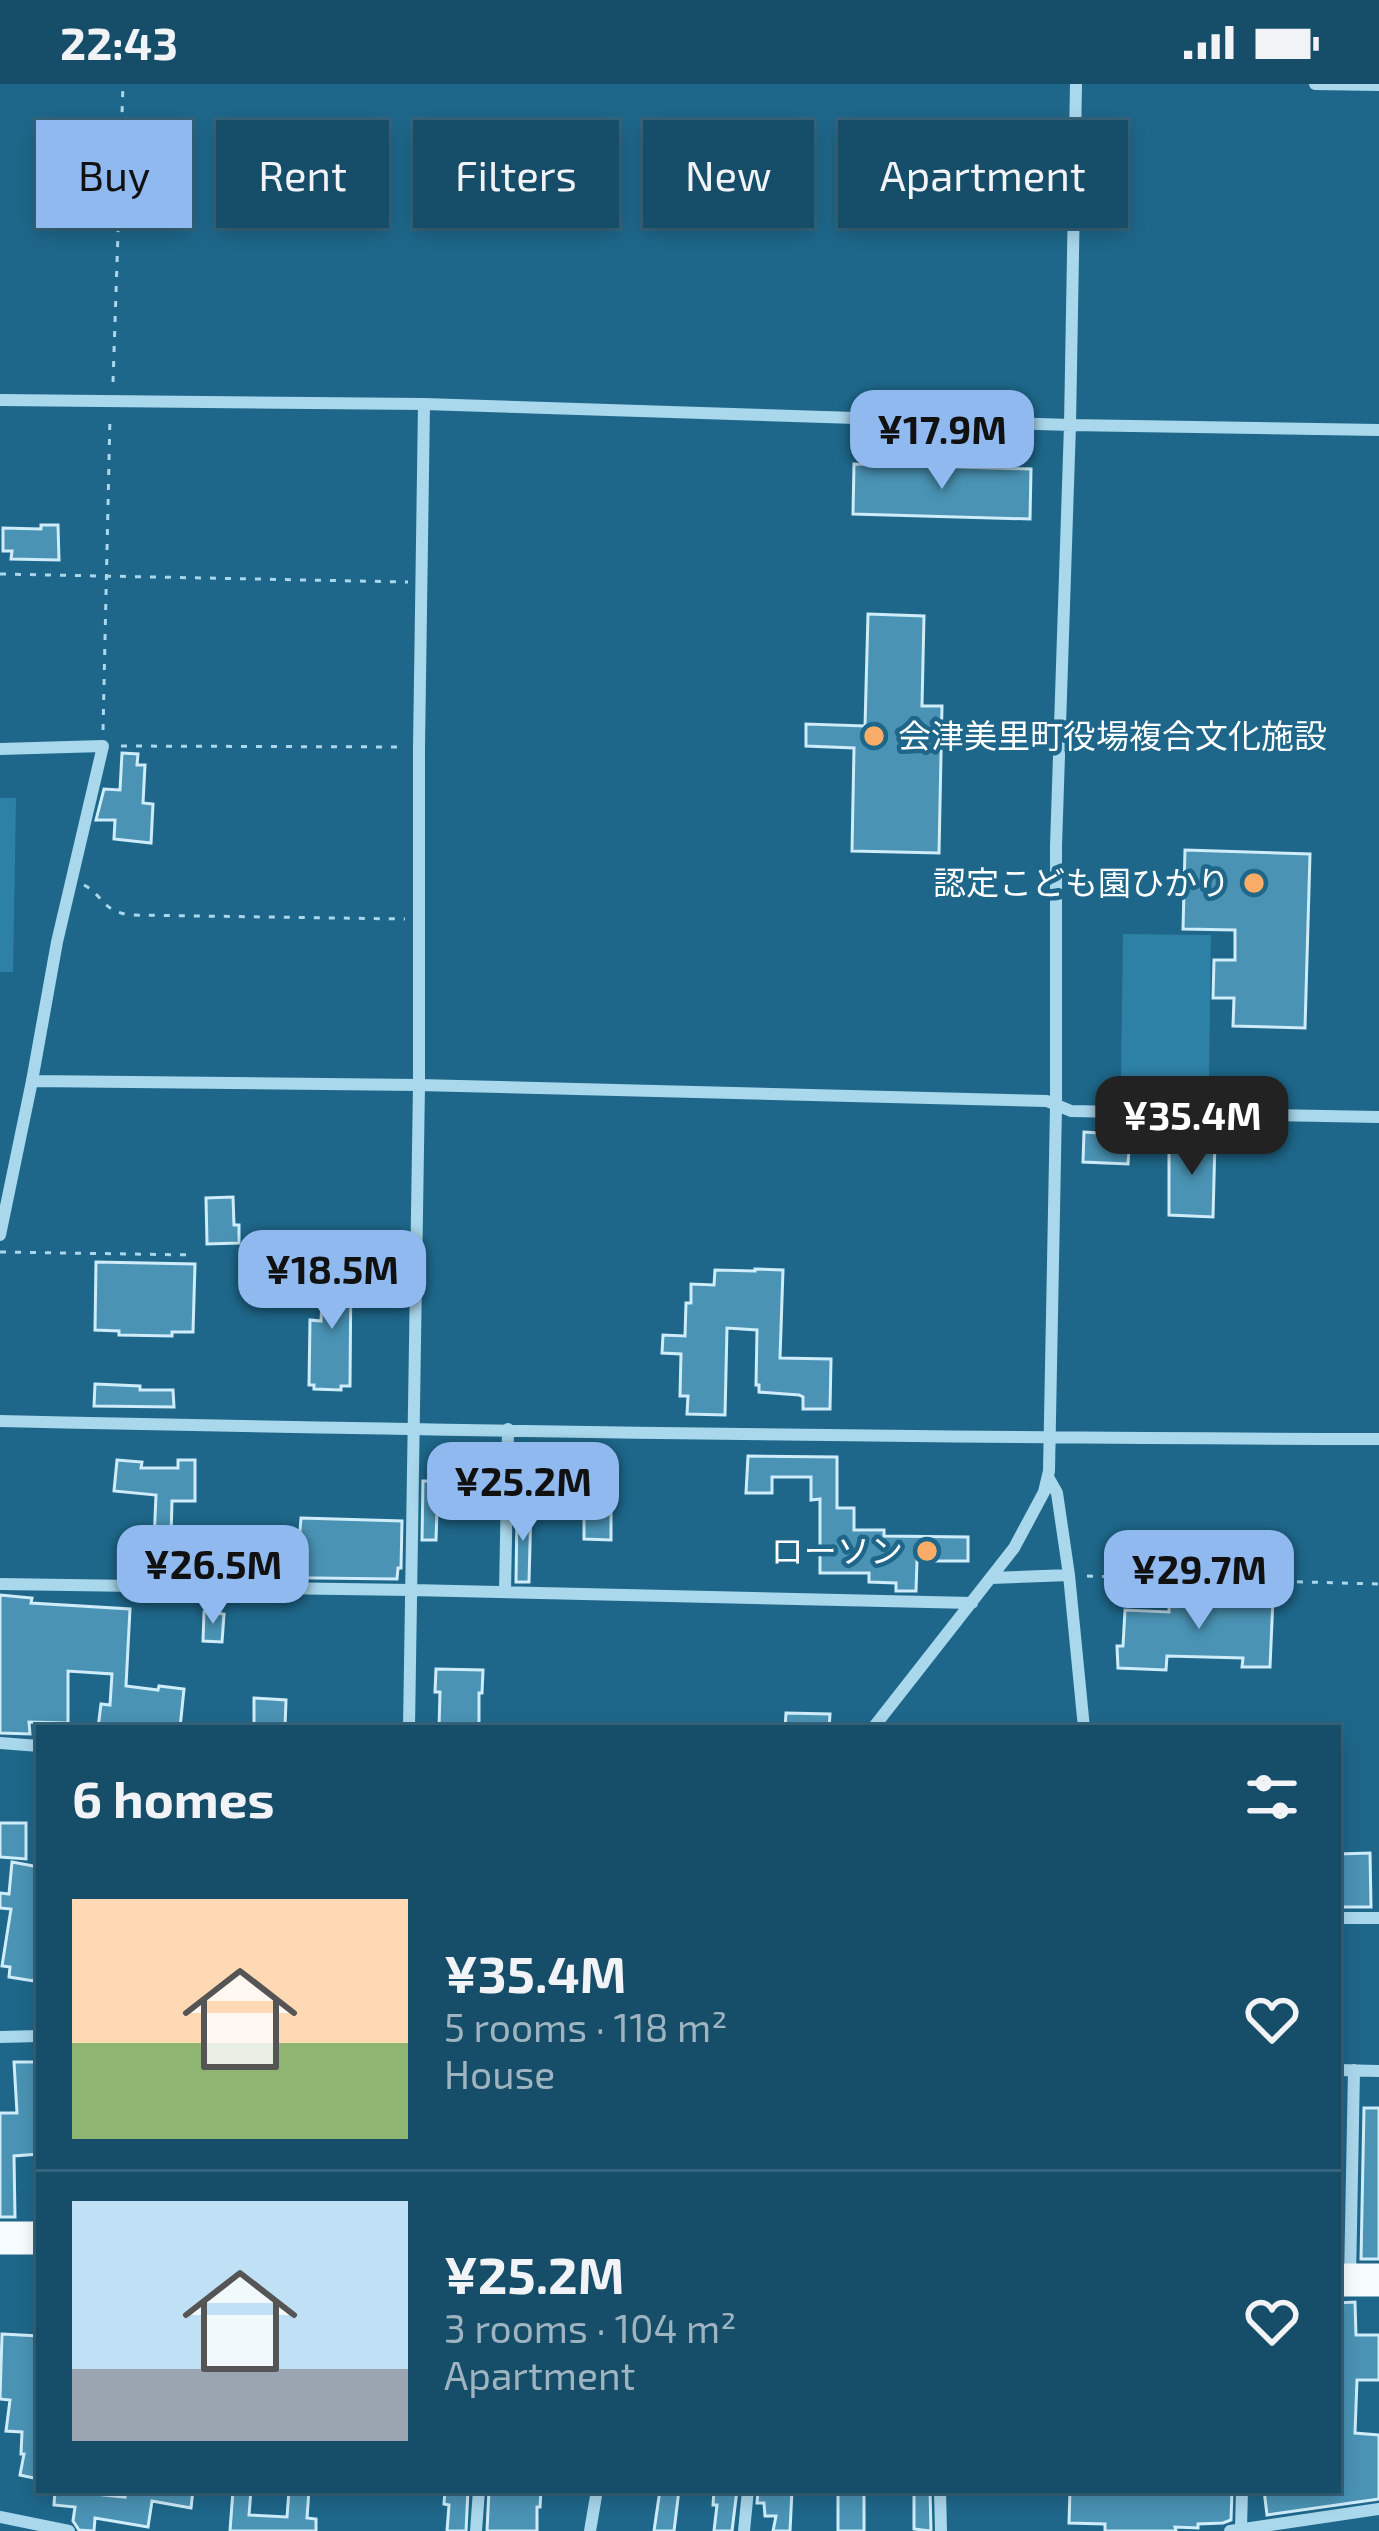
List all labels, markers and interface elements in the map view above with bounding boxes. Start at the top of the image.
text: 22:43 [60,15,178,69]
chip: Buy [36,120,192,228]
chip: Rent [216,120,389,228]
chip: Filters [413,120,619,228]
chip: New [643,120,814,228]
chip: Apartment [838,120,1128,228]
pin: ¥17.9M [844,390,1040,492]
text: ¥17.9M [877,405,1007,452]
place label: 会津美里町役場複合文化施設 [898,715,1327,755]
marker: 会津美里町役場複合文化施設 [861,723,887,749]
place label: 認定こども園ひかり [933,862,1230,902]
marker: 認定こども園ひかり [1241,870,1267,896]
pin: ¥35.4M [1094,1076,1290,1178]
text: ¥35.4M [1122,1091,1262,1138]
pin: ¥18.5M [234,1230,430,1332]
text: ¥18.5M [265,1245,399,1292]
pin: ¥25.2M [425,1442,621,1544]
text: ¥25.2M [454,1457,592,1504]
pin: ¥26.5M [115,1525,311,1627]
place label: ローソン [771,1530,903,1570]
pin: ¥29.7M [1101,1530,1297,1632]
marker: ローソン [914,1538,940,1564]
text: ¥26.5M [144,1540,282,1587]
text: ¥29.7M [1131,1545,1267,1592]
icon: filters [1239,1764,1305,1830]
text: 6 homes [72,1767,275,1828]
text: ¥35.4M [444,1942,626,2003]
icon: home [168,1947,312,2091]
icon: heart [1239,1986,1305,2052]
text: 5 rooms · 118 m² [444,2003,727,2050]
text: House [444,2050,555,2097]
text: ¥25.2M [444,2243,624,2304]
icon: home [168,2249,312,2393]
icon: heart [1239,2288,1305,2354]
text: 3 rooms · 104 m² [444,2304,736,2351]
text: Apartment [444,2351,635,2398]

